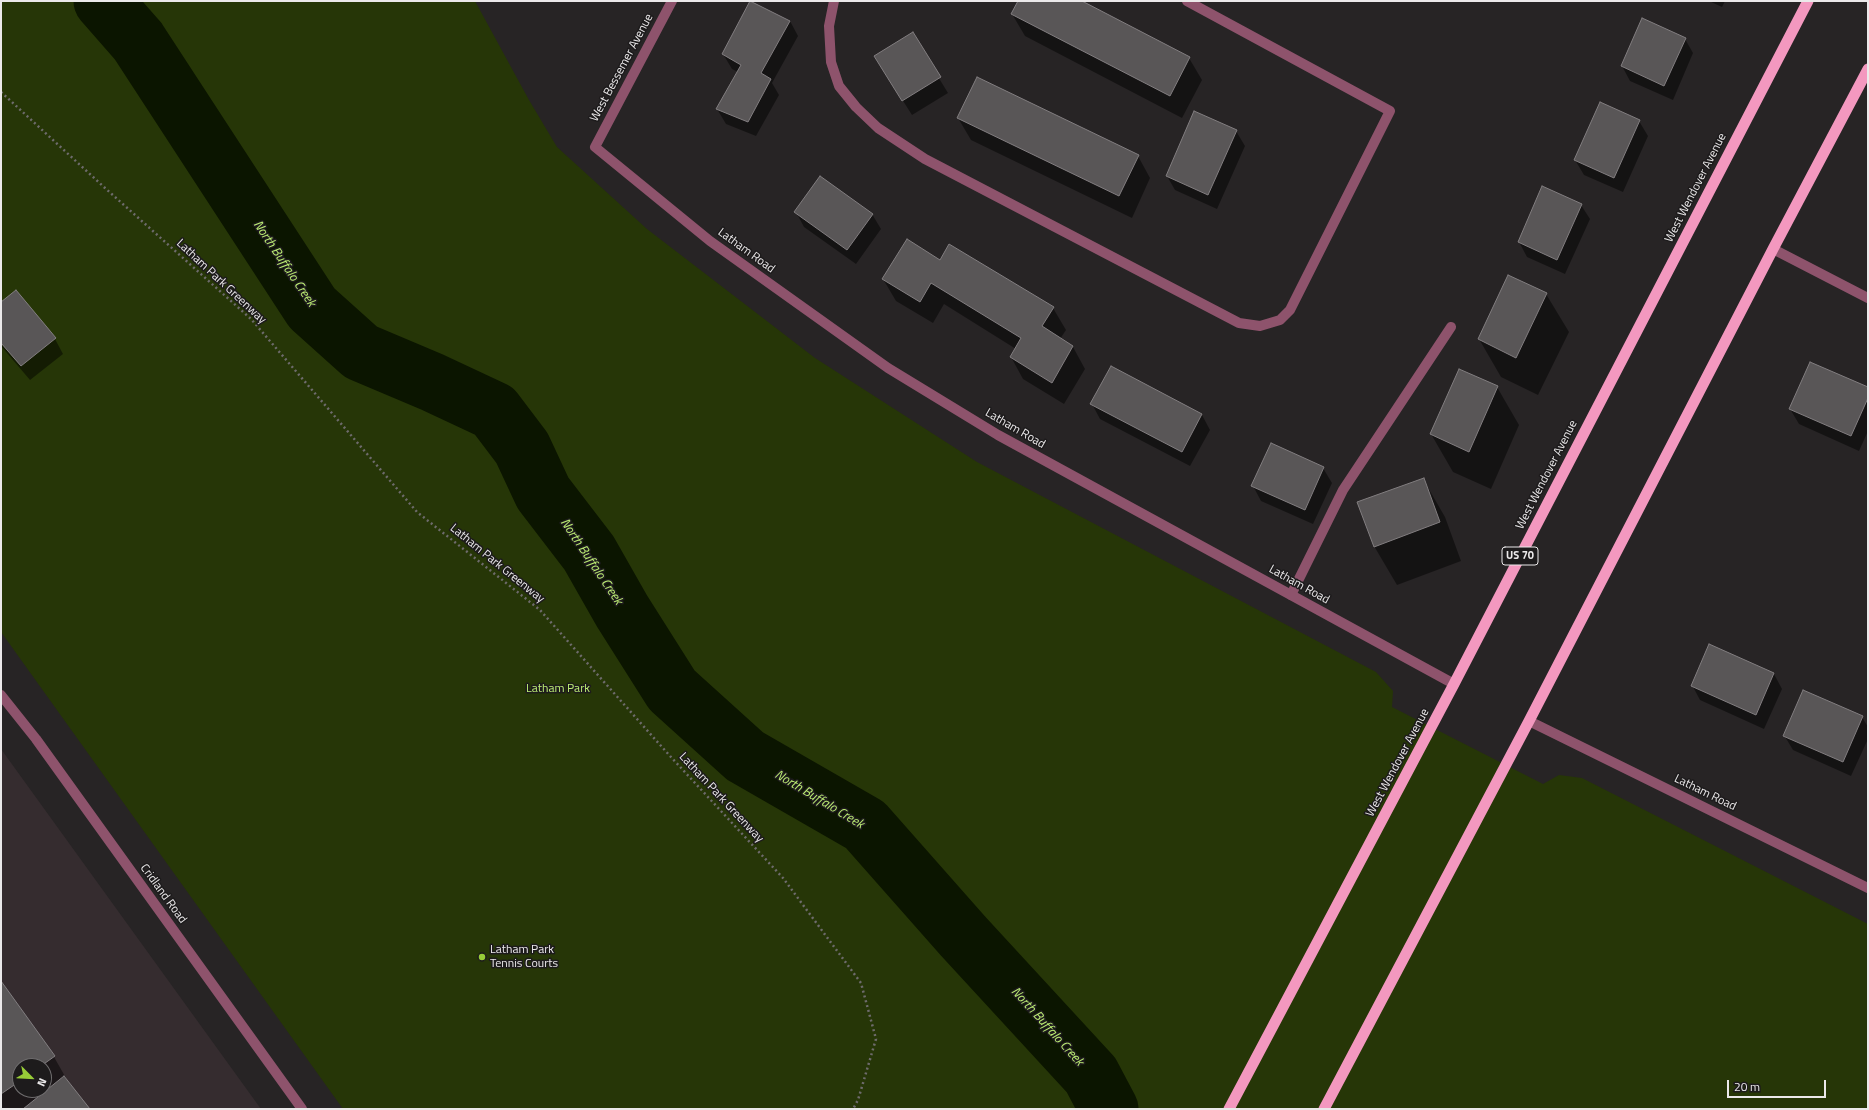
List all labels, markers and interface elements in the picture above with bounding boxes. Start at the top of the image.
street label: West Bessemer Avenue [587,12,657,124]
street label: West Wendover Avenue [1662,131,1730,245]
water label: North Buffalo Creek [249,218,319,310]
street label: Latham Road [715,225,777,277]
street label: Latham Park Greenway [173,237,269,327]
street label: Latham Road [982,406,1048,452]
street label: West Wendover Avenue [1513,418,1581,532]
water label: North Buffalo Creek [556,516,626,608]
street label: Latham Park Greenway [447,521,547,607]
road number: US 70 [1502,547,1538,565]
street label: Latham Road [1266,562,1332,608]
park label: Latham Park [526,682,590,696]
street label: West Wendover Avenue [1363,706,1433,820]
street label: Latham Park Greenway [676,750,766,846]
water label: North Buffalo Creek [772,767,866,833]
street label: Latham Road [1672,772,1738,814]
street label: Cridland Road [137,862,189,926]
place label: Latham Park Tennis Courts [490,943,558,971]
marker: Latham Park Tennis Courts [477,952,487,962]
water label: North Buffalo Creek [1007,984,1087,1070]
north arrow [12,1058,52,1098]
scale bar [1729,1072,1828,1098]
text: N [33,1076,51,1089]
text: 20 m [1734,1077,1760,1096]

